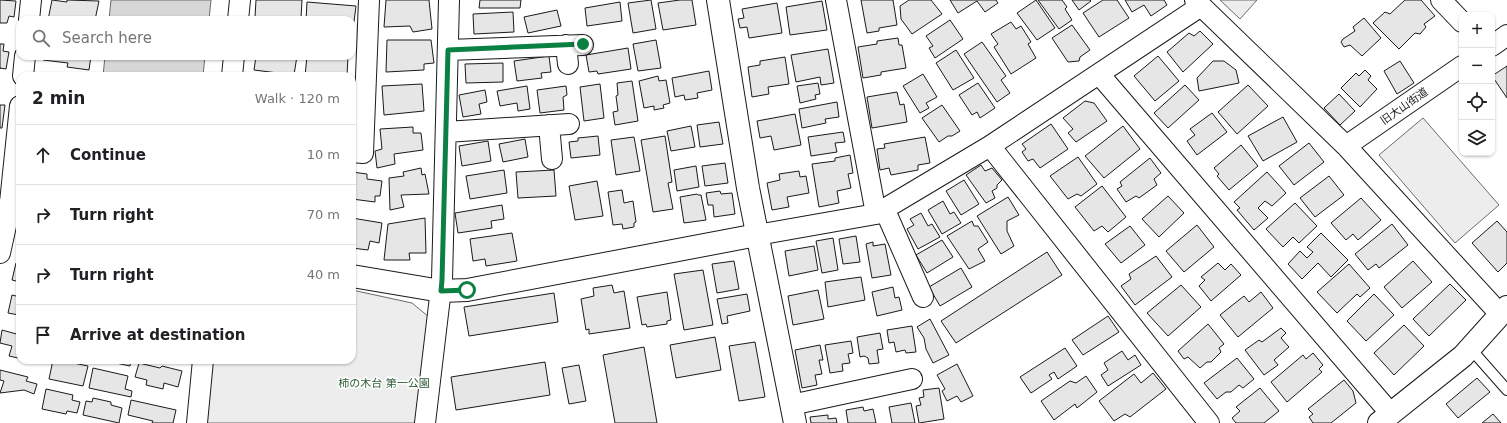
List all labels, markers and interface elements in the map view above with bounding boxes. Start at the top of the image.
map controls [1459,12,1495,156]
button: + [1459,12,1495,48]
search box [16,16,356,60]
icon: search [30,27,52,49]
text: Search here [62,29,152,47]
route end [574,35,592,53]
button: − [1459,48,1495,84]
button: locate [1459,84,1495,120]
street label: 旧大山街道 [1378,85,1431,128]
text: 2 min [32,88,85,108]
text: Walk · 120 m [255,91,340,106]
button: layers [1459,120,1495,156]
icon: ahead [32,144,54,166]
text: Continue [70,146,146,164]
text: 10 m [307,147,340,162]
icon: right [32,204,54,226]
text: Turn right [70,206,154,224]
text: 70 m [307,207,340,222]
icon: right [32,264,54,286]
text: Turn right [70,266,154,284]
text: 40 m [307,267,340,282]
route start [458,281,476,299]
icon: arrive [32,324,54,346]
text: Arrive at destination [70,326,245,344]
park label: 柿の木台 第一公園 [338,377,430,390]

